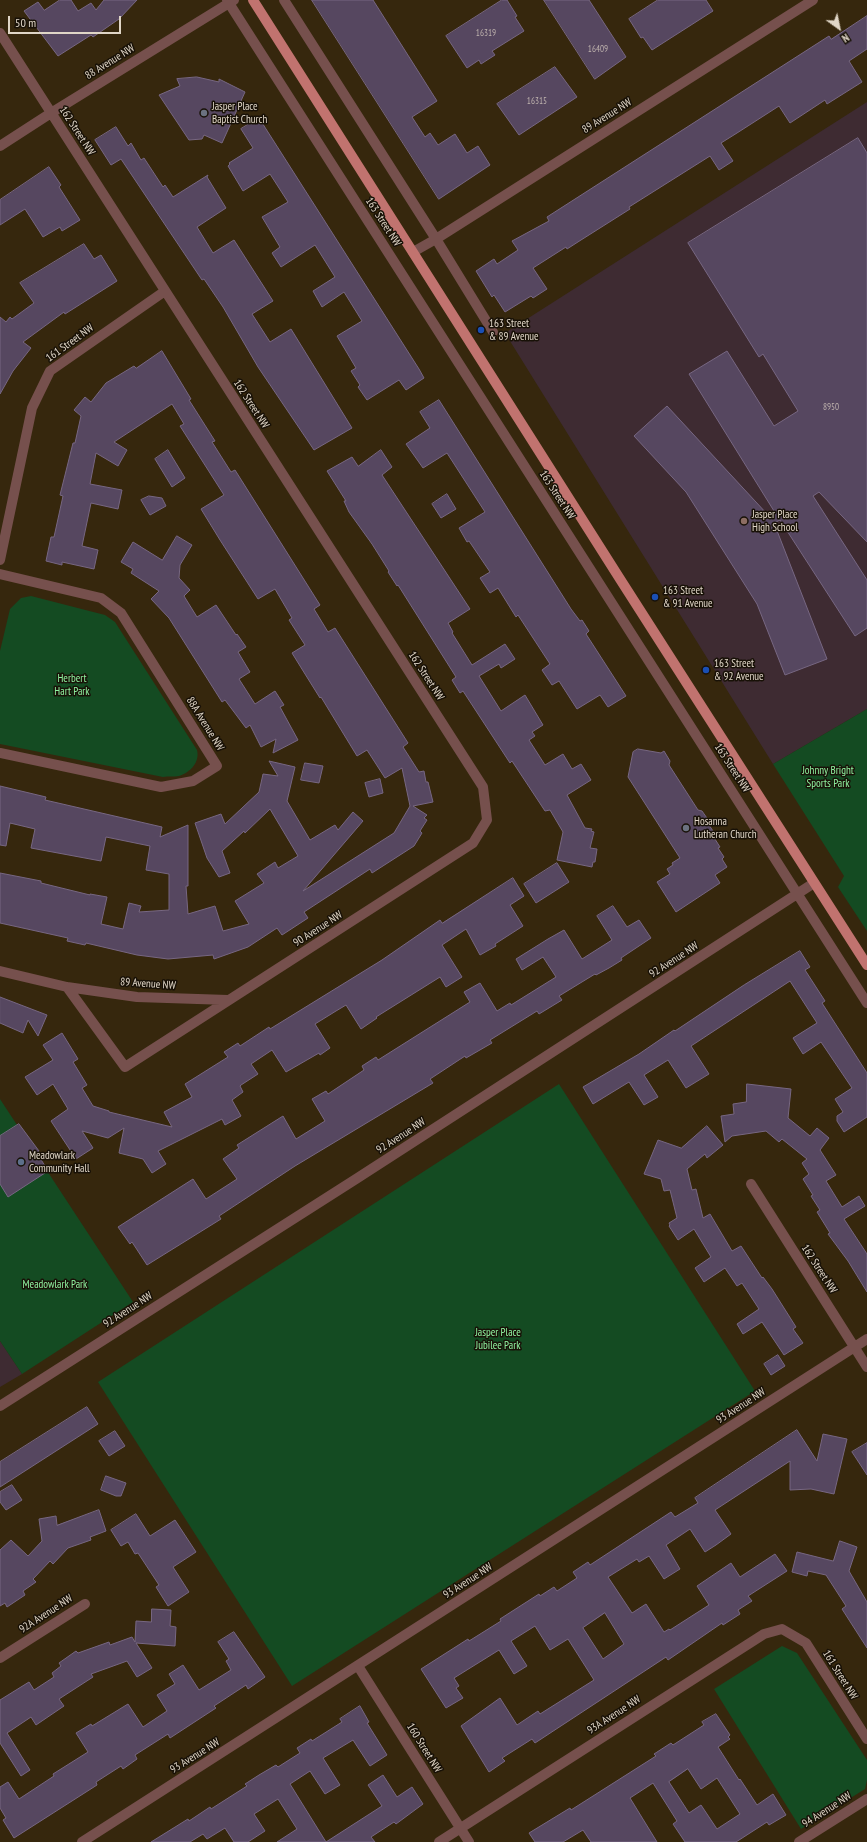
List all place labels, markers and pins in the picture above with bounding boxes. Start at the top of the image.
place label: Jasper Place Baptist Church [212,100,267,126]
marker: Jasper Place Baptist Church [199,108,209,118]
place label: 163 Street & 89 Avenue [489,317,539,343]
marker: 163 Street & 89 Avenue [476,325,486,335]
place label: Jasper Place High School [752,508,798,534]
marker: Jasper Place High School [739,516,749,526]
place label: 163 Street & 91 Avenue [663,584,713,610]
marker: 163 Street & 91 Avenue [650,592,660,602]
place label: 163 Street & 92 Avenue [714,657,764,683]
marker: 163 Street & 92 Avenue [701,665,711,675]
place label: Hosanna Lutheran Church [694,815,757,841]
marker: Hosanna Lutheran Church [681,823,691,833]
place label: Meadowlark Community Hall [29,1149,90,1175]
marker: Meadowlark Community Hall [16,1157,26,1167]

